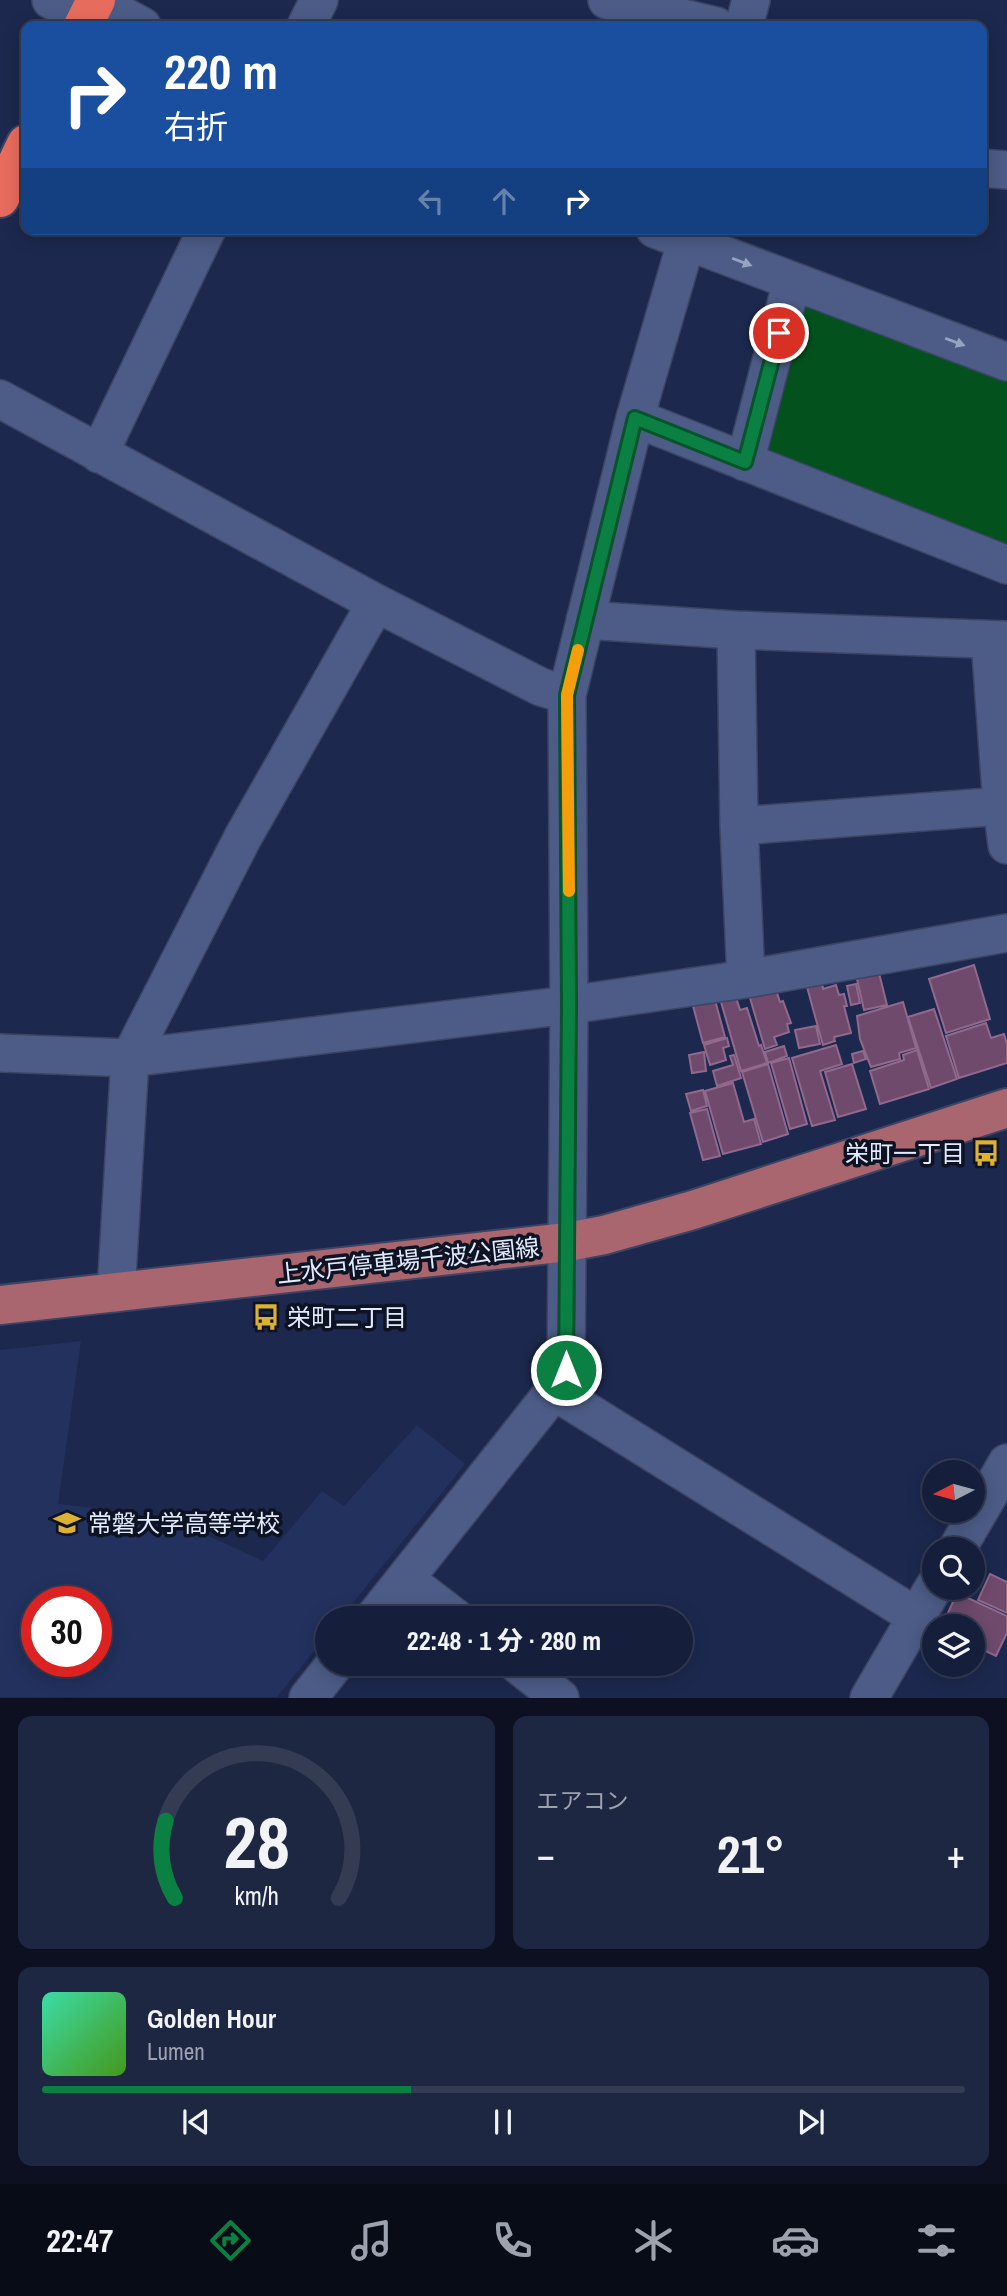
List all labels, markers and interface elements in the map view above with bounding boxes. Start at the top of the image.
text: 220 m [164,38,278,104]
icon: right [49,49,140,140]
text: 右折 [164,105,228,148]
icon: left [412,182,450,220]
icon: ahead [485,182,523,220]
icon: right [558,182,596,220]
one-way arrow [732,256,753,267]
pin [749,303,809,363]
icon: arrive [760,314,798,352]
one-way arrow [944,337,965,348]
place label: 栄町一丁目 [845,1137,965,1169]
bus stop icon: 栄町一丁目 [971,1138,1001,1168]
street label: 上水戸停車場千波公園線 [275,1230,541,1290]
place label: 栄町二丁目 [287,1301,407,1333]
bus stop icon: 栄町二丁目 [251,1302,281,1332]
position arrow [529,1333,603,1407]
north arrow [922,1460,985,1522]
map controls [922,1460,985,1677]
place label: 常磐大学高等学校 [88,1507,280,1539]
school or university icon: 常磐大学高等学校 [52,1508,82,1538]
button: search [922,1537,985,1600]
speed limit sign: 30 [21,1586,112,1677]
button: layers [922,1614,985,1677]
text: 22:48 · 1 分 · 280 m [407,1623,601,1658]
text: エアコン [537,1785,629,1816]
text: 28 [223,1794,289,1892]
text: 21° [717,1819,785,1889]
text: − [537,1829,555,1880]
text: + [947,1829,965,1880]
text: km/h [234,1879,278,1913]
text: Golden Hour [147,2001,276,2036]
text: Lumen [147,2036,205,2067]
icon: previous [177,2103,215,2141]
icon: pause [484,2103,522,2141]
icon: next [792,2103,830,2141]
icon: directions [206,2216,255,2265]
icon: music [347,2216,396,2265]
icon: phone [488,2216,537,2265]
icon: climate [629,2216,678,2265]
icon: car [771,2216,820,2265]
icon: filters [912,2216,961,2265]
text: 22:47 [46,2219,113,2262]

